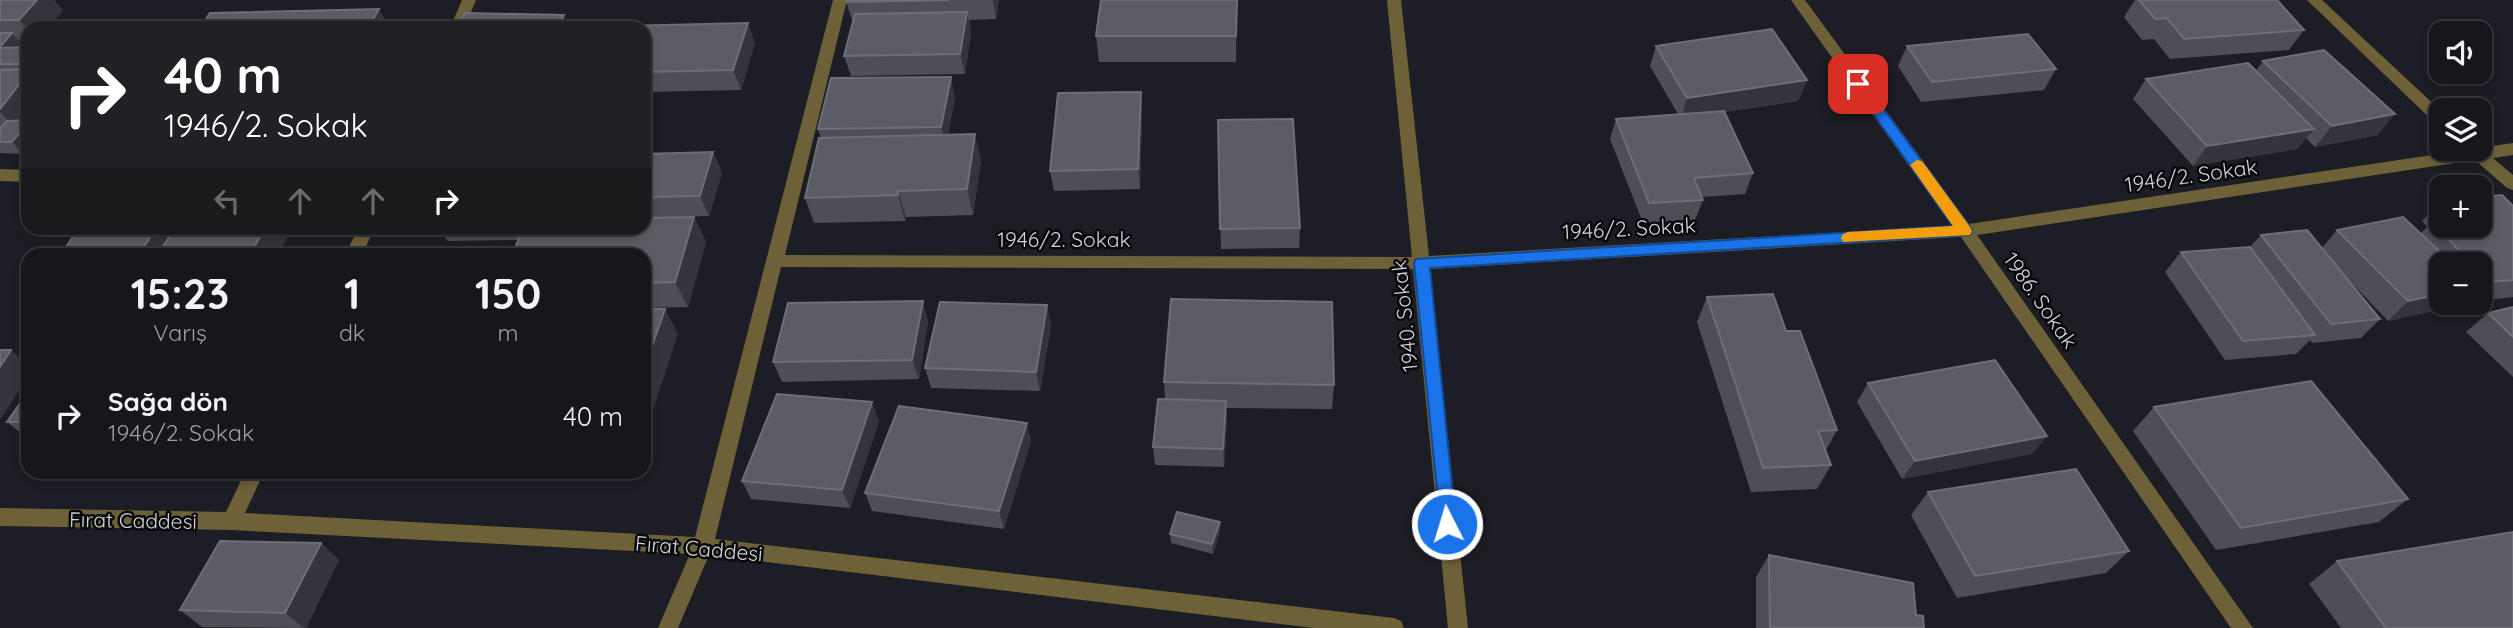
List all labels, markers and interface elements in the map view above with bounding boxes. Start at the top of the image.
map controls [2429,21,2492,315]
button: sound [2429,21,2492,84]
text: 40 m [164,44,282,105]
icon: right [49,49,140,140]
pin [1828,54,1888,114]
icon: arrive [1839,65,1877,103]
button: layers [2429,98,2492,161]
text: 1946/2. Sokak [164,105,368,145]
street label: 1946/2. Sokak [2123,153,2259,197]
button: + [2429,175,2492,238]
icon: left [208,182,246,220]
icon: ahead [281,182,319,220]
icon: ahead [354,182,392,220]
icon: right [427,182,465,220]
street label: 1946/2. Sokak [1562,212,1696,244]
street label: 1946/2. Sokak [997,226,1131,252]
street label: 1986. Sokak [1998,247,2084,353]
button: − [2429,252,2492,315]
street label: 1940. Sokak [1385,259,1423,373]
text: 15:23 [131,267,229,320]
text: 1 [344,267,360,320]
text: 150 [475,267,541,320]
text: Varış [153,318,207,347]
text: dk [339,318,365,347]
text: m [498,318,519,347]
text: Sağa dön [108,385,228,418]
icon: right [49,397,87,435]
text: 40 m [563,400,623,433]
text: 1946/2. Sokak [108,418,254,447]
position arrow [1410,487,1484,561]
street label: Fırat Caddesi [69,506,197,534]
street label: Fırat Caddesi [634,529,764,567]

